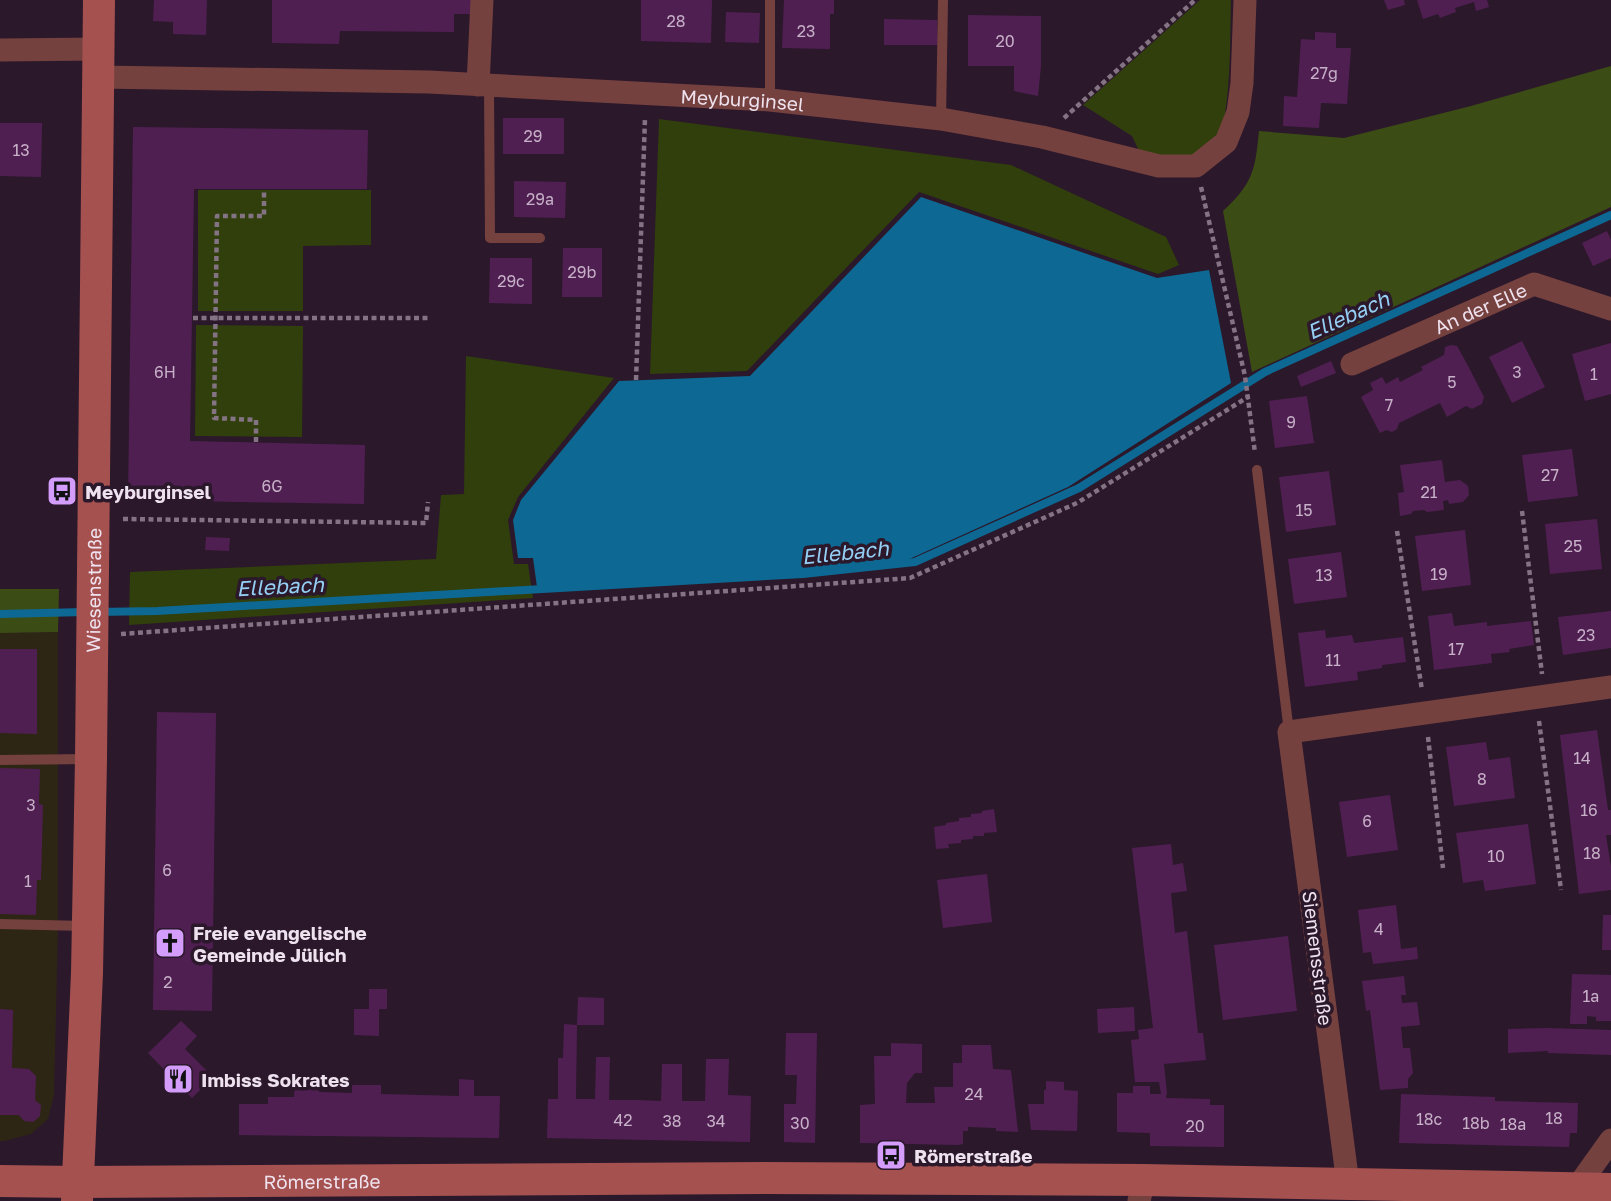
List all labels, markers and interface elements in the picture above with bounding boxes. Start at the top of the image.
house number: 28 [666,11,686,31]
house number: 23 [797,21,815,41]
house number: 20 [995,31,1015,51]
house number: 27g [1310,63,1338,83]
street label: Meyburginsel [680,84,805,115]
house number: 29 [524,126,542,146]
house number: 13 [12,140,30,160]
house number: 29a [526,189,554,209]
house number: 29b [568,262,597,282]
house number: 29c [497,271,525,291]
street label: An der Elle [1430,277,1530,338]
water label: Ellebach [1303,285,1394,345]
house number: 6H [154,362,176,382]
house number: 3 [1512,362,1522,382]
house number: 1 [1590,364,1598,384]
house number: 5 [1447,372,1457,392]
house number: 7 [1385,395,1393,415]
house number: 9 [1286,412,1296,432]
house number: 27 [1541,465,1559,485]
bus stop icon: Meyburginsel [45,474,79,508]
house number: 6G [262,476,282,496]
place label: Meyburginsel [85,480,211,503]
house number: 21 [1420,482,1438,502]
house number: 15 [1295,500,1313,520]
street label: Wiesenstraße [81,528,105,653]
water label: Ellebach [800,534,891,569]
house number: 25 [1564,536,1582,556]
house number: 19 [1430,564,1448,584]
house number: 13 [1315,565,1333,585]
water label: Ellebach [236,571,325,601]
house number: 23 [1577,625,1595,645]
house number: 17 [1448,639,1464,659]
house number: 11 [1325,650,1341,670]
house number: 14 [1573,748,1591,768]
house number: 8 [1477,769,1487,789]
house number: 3 [26,795,36,815]
house number: 16 [1580,800,1598,820]
house number: 6 [1362,811,1372,831]
house number: 18 [1583,843,1601,863]
house number: 10 [1487,846,1505,866]
house number: 6 [162,860,172,880]
house number: 1 [24,871,32,891]
street label: Siemensstraße [1298,889,1338,1027]
house number: 4 [1374,919,1384,939]
place label: Freie evangelische Gemeinde Jülich [193,921,367,966]
church icon: Freie evangelische Gemeinde Jülich [153,926,187,960]
house number: 2 [163,972,173,992]
house number: 1a [1583,986,1599,1006]
restaurant icon: Imbiss Sokrates [161,1062,195,1096]
place label: Imbiss Sokrates [201,1068,350,1091]
house number: 24 [964,1084,984,1104]
house number: 18 [1545,1108,1563,1128]
house number: 18c [1416,1109,1442,1129]
house number: 42 [613,1110,633,1130]
house number: 38 [662,1111,682,1131]
house number: 34 [706,1111,726,1131]
house number: 30 [790,1113,810,1133]
house number: 18b [1462,1113,1490,1133]
house number: 18a [1500,1114,1526,1134]
house number: 20 [1185,1116,1205,1136]
bus stop icon: Römerstraße [874,1138,908,1172]
place label: Römerstraße [914,1144,1032,1167]
street label: Römerstraße [263,1169,381,1192]

